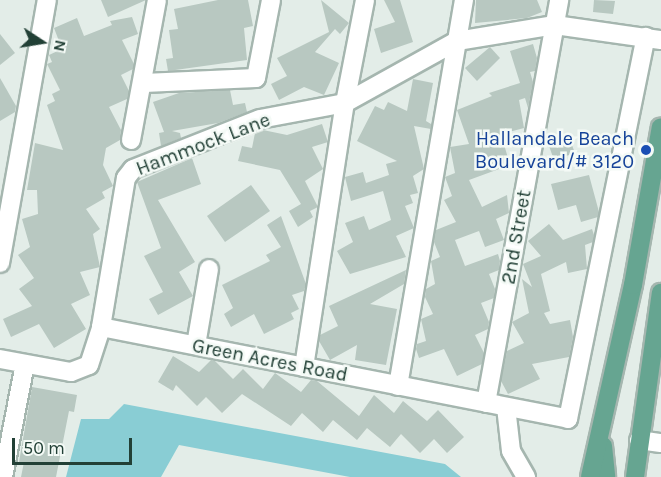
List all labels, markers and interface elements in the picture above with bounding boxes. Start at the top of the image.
north arrow [12,12,72,72]
text: N [50,38,71,53]
street label: Hammock Lane [133,107,273,181]
place label: Hallandale Beach Boulevard/# 3120 [475,126,634,173]
marker: Hallandale Beach Boulevard/# 3120 [639,143,653,157]
street label: 2nd Street [496,188,536,286]
street label: Green Acres Road [190,333,350,387]
scale bar [15,426,135,464]
text: 50 m [23,437,65,459]

